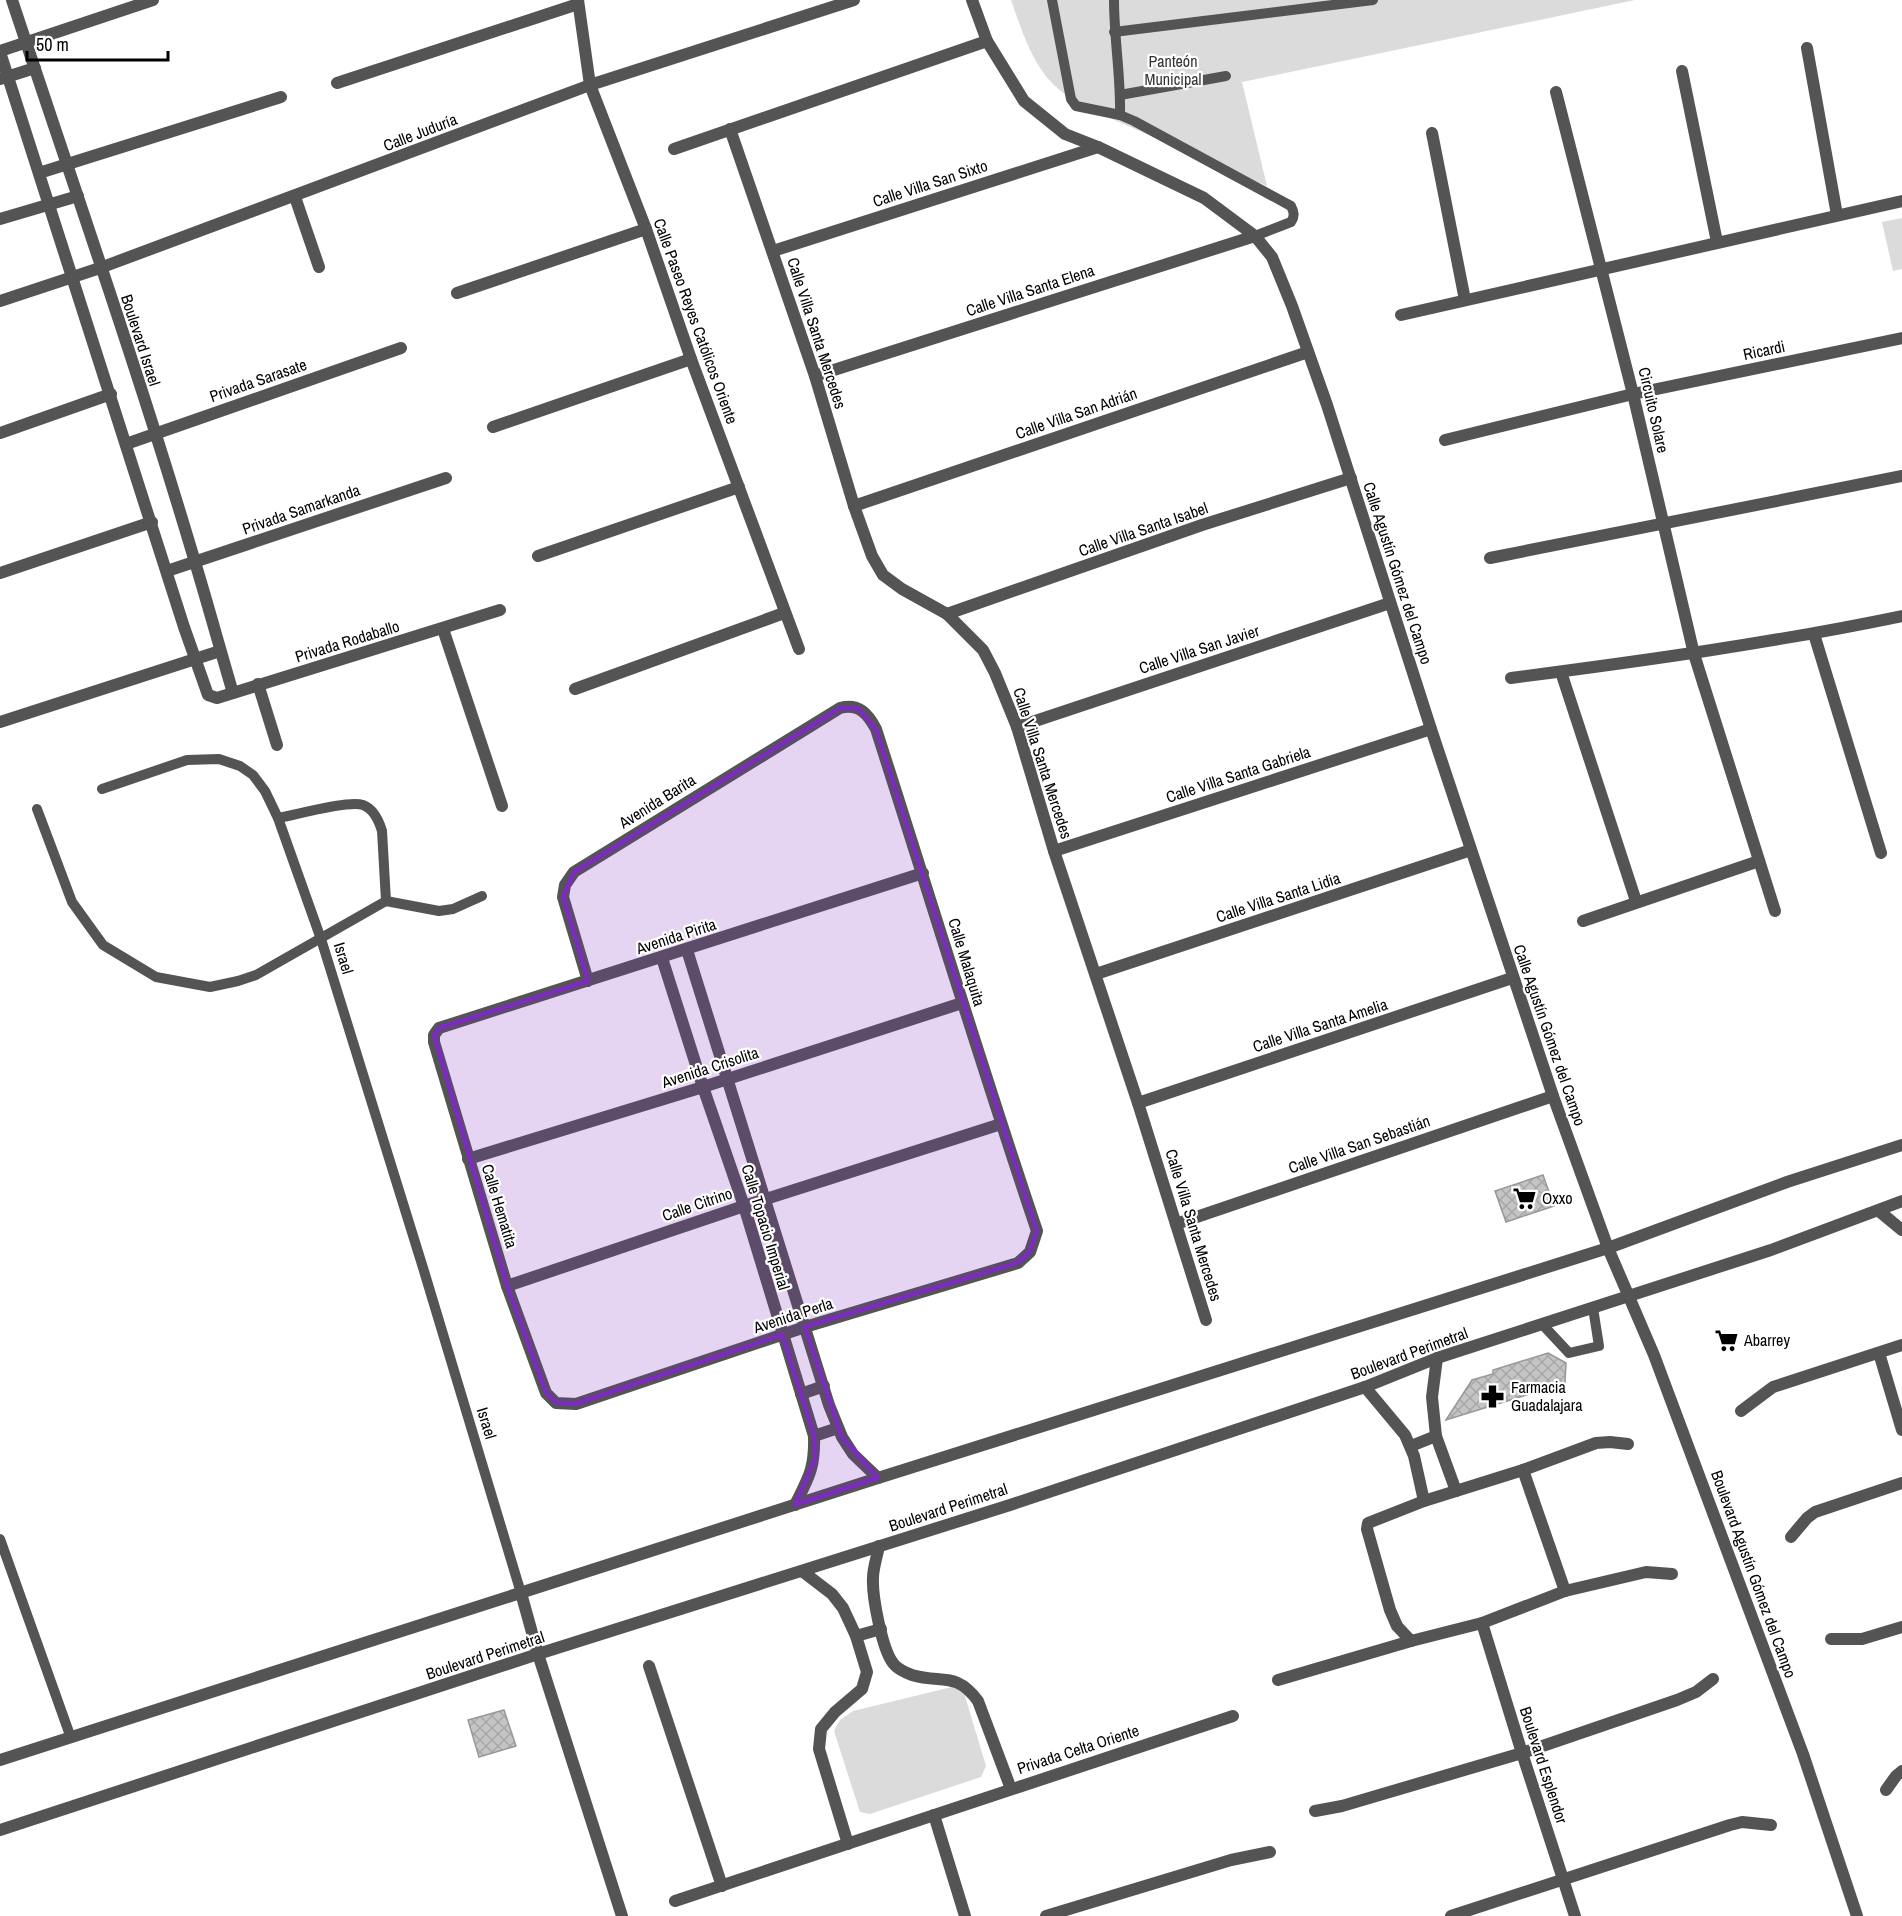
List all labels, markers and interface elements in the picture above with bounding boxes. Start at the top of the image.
scale bar [27,24,168,62]
text: 50 m [36,32,69,57]
park label: Panteón Municipal [1145,50,1202,90]
street label: Calle Juduría [380,108,461,156]
street label: Calle Villa San Sixto [870,154,990,212]
street label: Calle Paseo Reyes Católicos Oriente [648,215,744,427]
street label: Calle Villa Santa Mercedes [782,254,852,412]
street label: Calle Villa Santa Elena [963,259,1098,321]
street label: Boulevard Israel [116,292,166,389]
street label: Ricardi [1741,335,1787,365]
street label: Privada Sarasate [206,353,310,407]
street label: Circuito Solare [1633,365,1675,455]
street label: Calle Villa San Adrián [1012,382,1140,444]
street label: Privada Samarkanda [239,478,364,539]
street label: Calle Agustín Gómez del Campo [1358,479,1438,667]
street label: Calle Villa Santa Isabel [1075,497,1211,561]
street label: Privada Rodaballo [292,615,402,667]
street label: Calle Villa San Javier [1136,619,1263,679]
street label: Calle Villa Santa Mercedes [1008,684,1078,842]
street label: Calle Villa Santa Gabriela [1163,740,1314,808]
street label: Avenida Barita [614,768,700,834]
street label: Calle Villa Santa Lidia [1213,866,1344,927]
street label: Avenida Pirita [632,913,719,960]
street label: Calle Malaquita [943,915,991,1009]
street label: Israel [329,939,359,977]
street label: Calle Agustín Gómez del Campo [1509,941,1591,1129]
street label: Calle Villa Santa Amelia [1250,993,1391,1057]
street label: Avenida Crisolita [658,1041,762,1093]
street label: Calle Villa San Sebastián [1285,1109,1433,1179]
street label: Calle Villa Santa Mercedes [1160,1146,1228,1304]
street label: Calle Hematita [477,1161,523,1251]
street label: Calle Topacio Imperial [736,1161,796,1293]
street label: Calle Citrino [659,1182,735,1226]
supermarket icon: Oxxo [1511,1185,1537,1211]
place label: Oxxo [1542,1187,1573,1209]
street label: Avenida Perla [750,1292,836,1338]
street label: Boulevard Perimetral [1347,1322,1471,1384]
supermarket icon: Abarrey [1713,1327,1739,1353]
place label: Abarrey [1743,1329,1790,1351]
place label: Farmacia Guadalajara [1511,1376,1583,1416]
pharmacy icon: Farmacia Guadalajara [1480,1383,1506,1409]
street label: Israel [472,1404,502,1442]
street label: Boulevard Agustín Gómez del Campo [1706,1467,1802,1681]
street label: Boulevard Perimetral [886,1477,1010,1537]
street label: Boulevard Perimetral [423,1625,547,1685]
street label: Boulevard Esplendor [1515,1704,1573,1827]
street label: Privada Celta Oriente [1014,1719,1142,1779]

